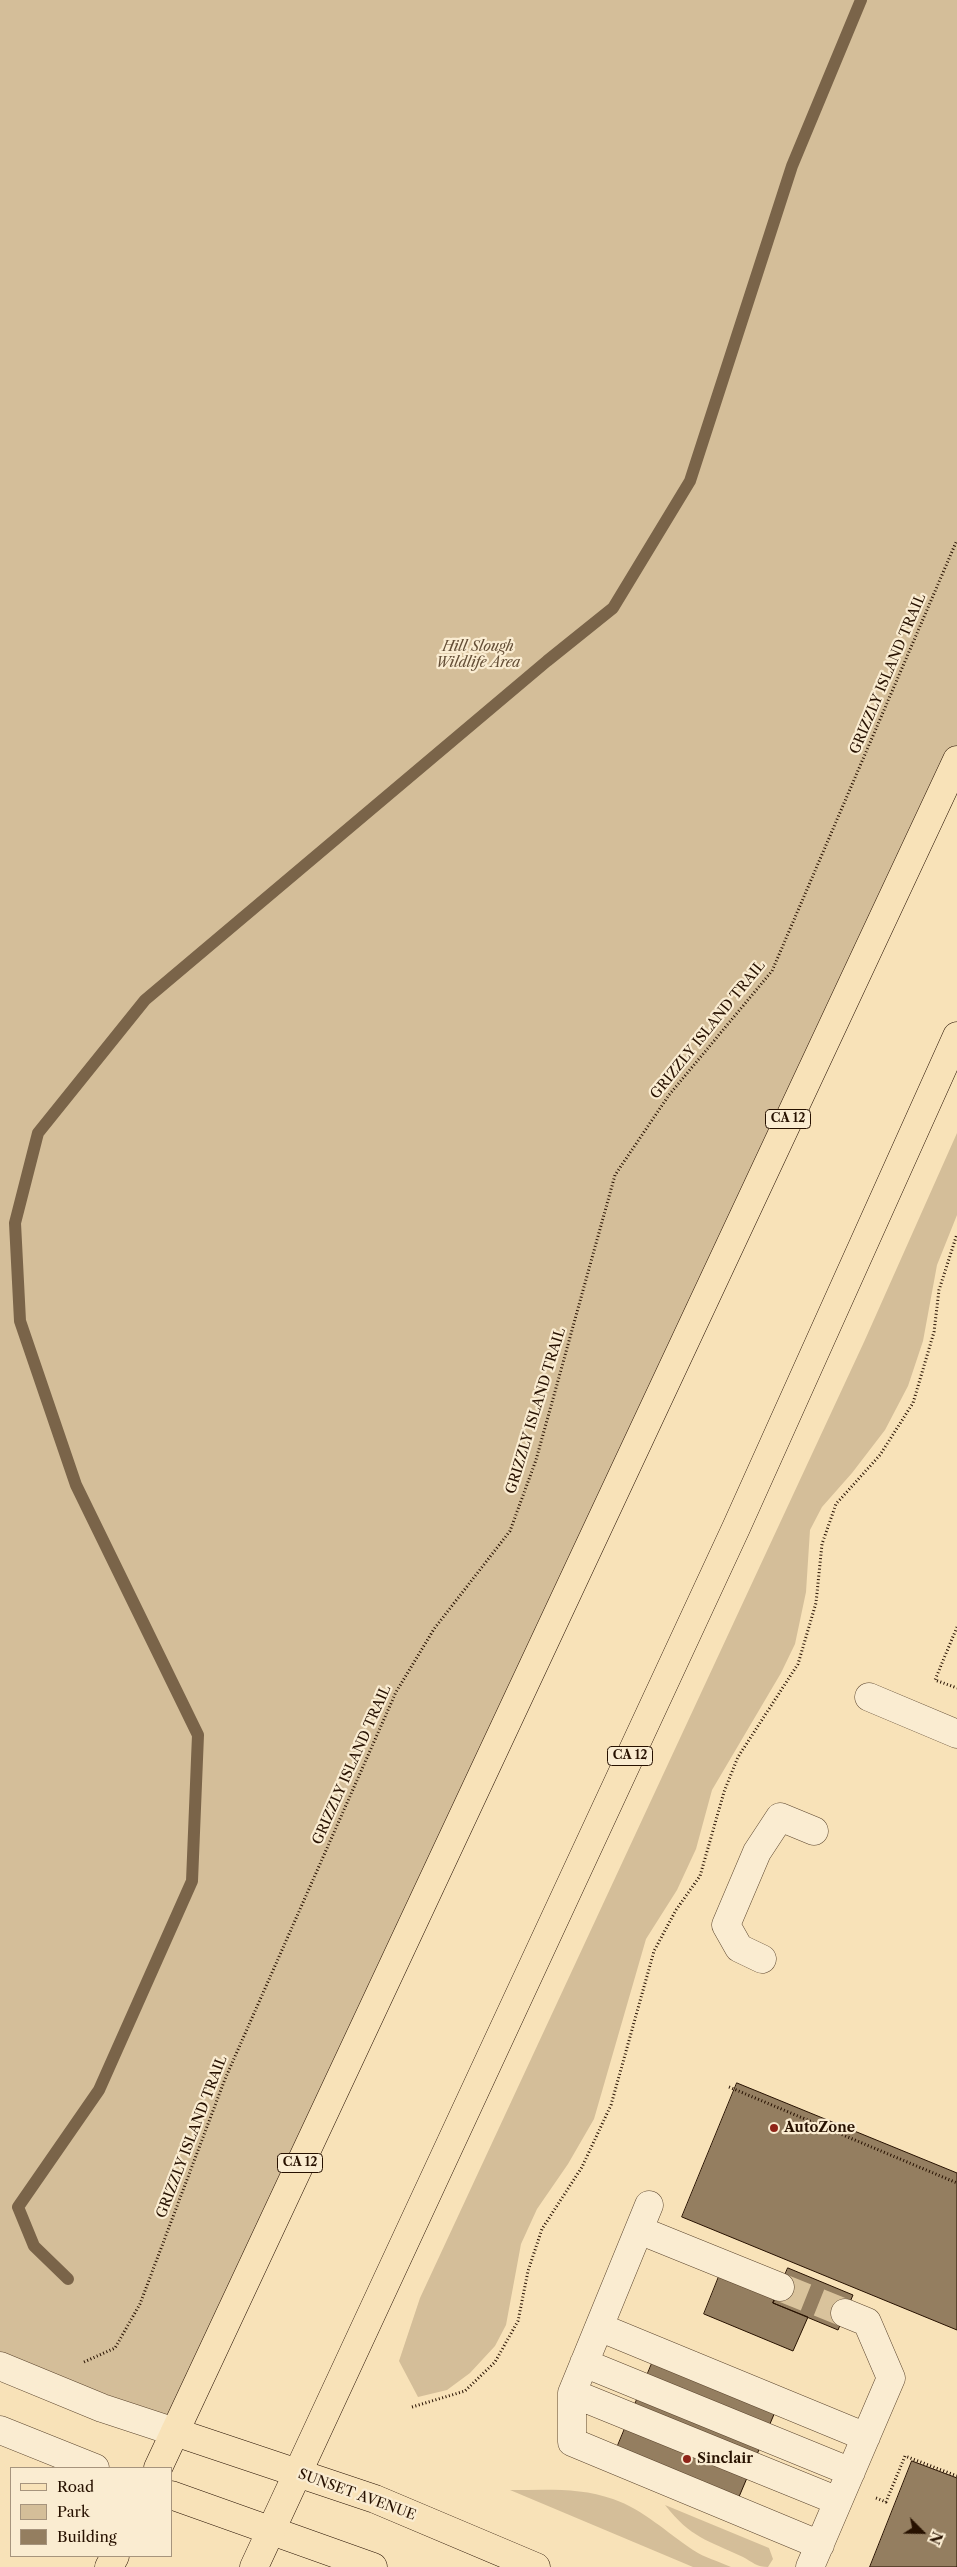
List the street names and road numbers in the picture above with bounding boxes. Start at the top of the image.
street label: GRIZZLY ISLAND TRAIL [847,591,929,757]
street label: GRIZZLY ISLAND TRAIL [647,958,769,1102]
road number: CA 12 [766,1110,810,1128]
street label: GRIZZLY ISLAND TRAIL [503,1326,569,1496]
street label: GRIZZLY ISLAND TRAIL [309,1683,395,1847]
road number: CA 12 [608,1746,652,1765]
street label: GRIZZLY ISLAND TRAIL [153,2053,231,2221]
road number: CA 12 [278,2154,322,2172]
street label: SUNSET AVENUE [296,2466,418,2524]

